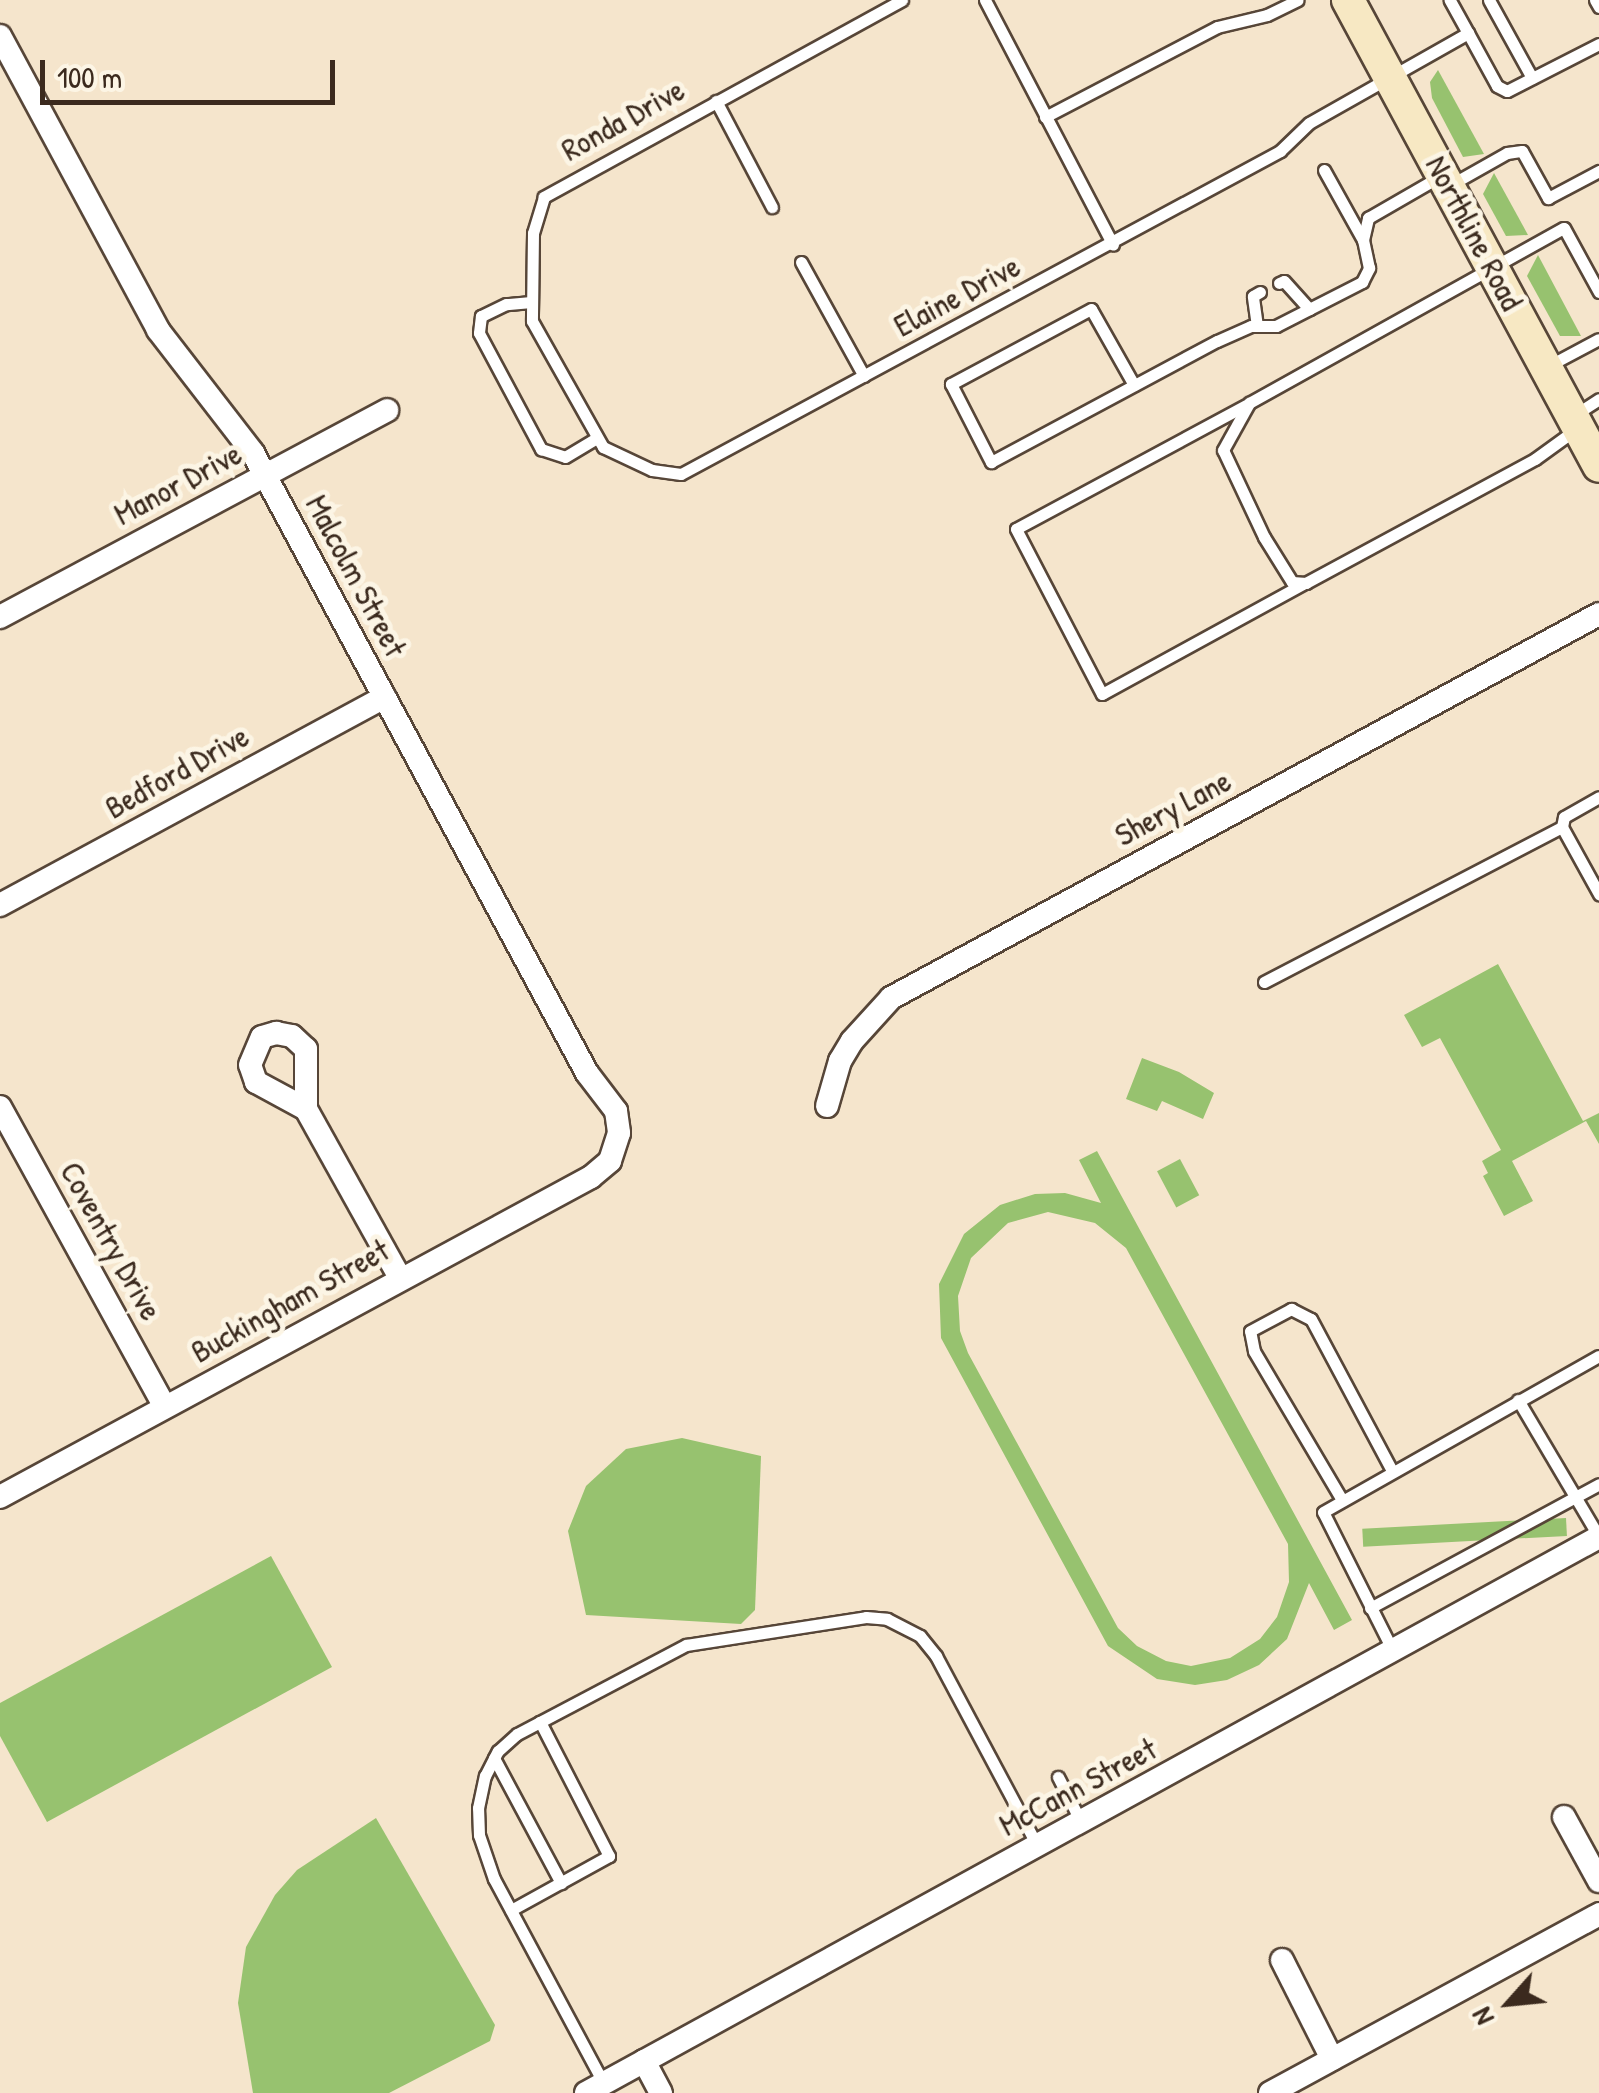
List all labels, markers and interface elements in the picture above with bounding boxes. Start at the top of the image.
scale bar [45,40,340,102]
text: 100 m [57,57,122,97]
street label: Ronda Drive [555,71,691,169]
street label: Northline Road [1417,149,1531,317]
street label: Elaine Drive [887,247,1027,345]
street label: Manor Drive [108,434,248,534]
street label: Malcolm Street [297,489,415,663]
street label: Bedford Drive [99,717,255,827]
street label: Shery Lane [1108,762,1238,854]
street label: Coventry Drive [52,1155,170,1327]
street label: Buckingham Street [184,1231,396,1371]
street label: McCann Street [993,1730,1163,1844]
north arrow [1459,1953,1559,2053]
text: N [1462,2001,1503,2032]

